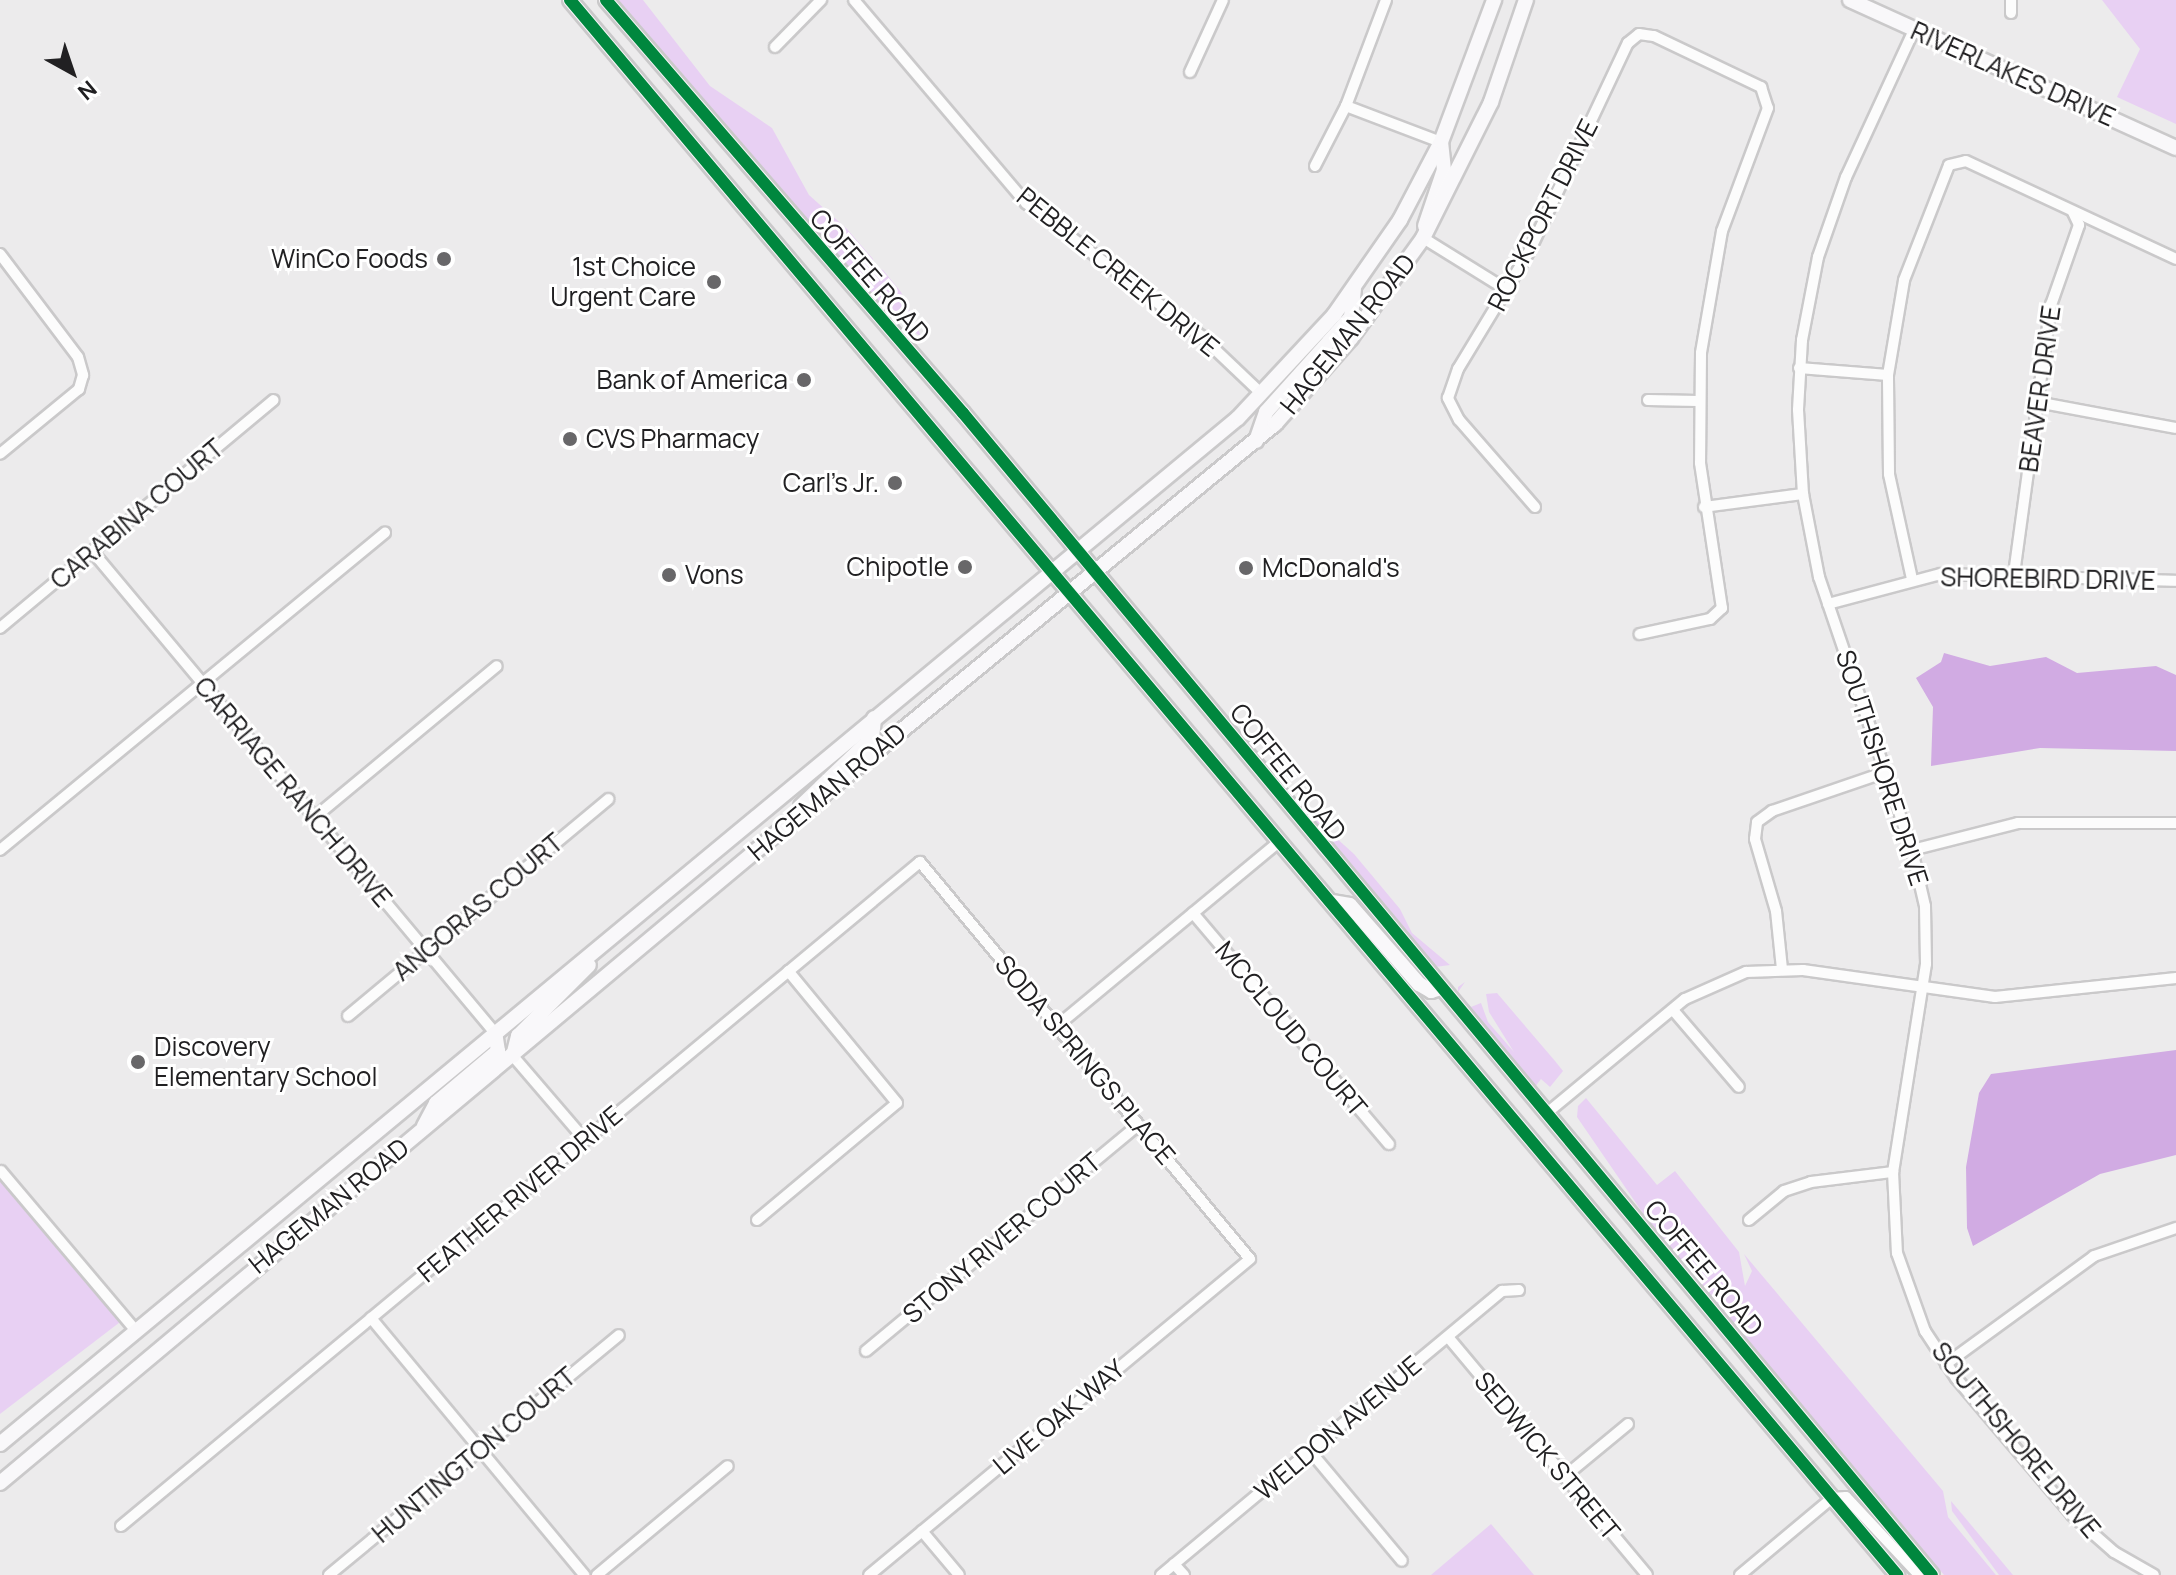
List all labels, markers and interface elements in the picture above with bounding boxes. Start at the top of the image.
street label: RIVERLAKES DRIVE [1906,15,2120,133]
north arrow [32,32,112,112]
text: N [72,74,103,107]
street label: ROCKPORT DRIVE [1481,114,1605,316]
street label: PEBBLE CREEK DRIVE [1010,181,1226,363]
street label: COFFEE ROAD [803,203,937,349]
place label: WinCo Foods [271,243,428,275]
street label: HAGEMAN ROAD [1274,248,1422,420]
marker: WinCo Foods [435,250,453,268]
place label: 1st Choice Urgent Care [550,251,696,312]
marker: 1st Choice Urgent Care [703,271,725,293]
street label: BEAVER DRIVE [2013,304,2067,474]
place label: Bank of America [596,364,788,396]
marker: Bank of America [795,371,813,389]
place label: CVS Pharmacy [586,423,760,455]
marker: CVS Pharmacy [561,430,579,448]
street label: CARABINA COURT [44,432,230,596]
place label: Carl's Jr. [783,467,879,499]
marker: Carl's Jr. [886,474,904,492]
place label: Chipotle [846,551,949,583]
place label: McDonald's [1262,552,1400,584]
marker: Chipotle [956,558,974,576]
place label: Vons [685,559,744,591]
marker: McDonald's [1237,559,1255,577]
street label: SHOREBIRD DRIVE [1940,562,2156,596]
marker: Vons [660,566,678,584]
street label: SOUTHSHORE DRIVE [1829,646,1935,890]
street label: CARRIAGE RANCH DRIVE [188,671,398,913]
street label: COFFEE ROAD [1223,697,1353,847]
street label: HAGEMAN ROAD [742,717,912,867]
street label: ANGORAS COURT [387,827,569,987]
street label: MCCLOUD COURT [1209,935,1373,1123]
street label: SODA SPRINGS PLACE [988,949,1182,1171]
place label: Discovery Elementary School [154,1031,378,1092]
marker: Discovery Elementary School [129,1053,147,1071]
street label: FEATHER RIVER DRIVE [411,1099,629,1289]
street label: HAGEMAN ROAD [243,1132,415,1280]
street label: STONY RIVER COURT [896,1146,1108,1330]
street label: COFFEE ROAD [1638,1194,1770,1342]
street label: SOUTHSHORE DRIVE [1925,1336,2107,1544]
street label: WELDON AVENUE [1248,1349,1428,1507]
street label: LIVE OAK WAY [987,1353,1131,1481]
street label: HUNTINGTON COURT [366,1361,582,1549]
street label: SEDWICK STREET [1467,1365,1627,1547]

